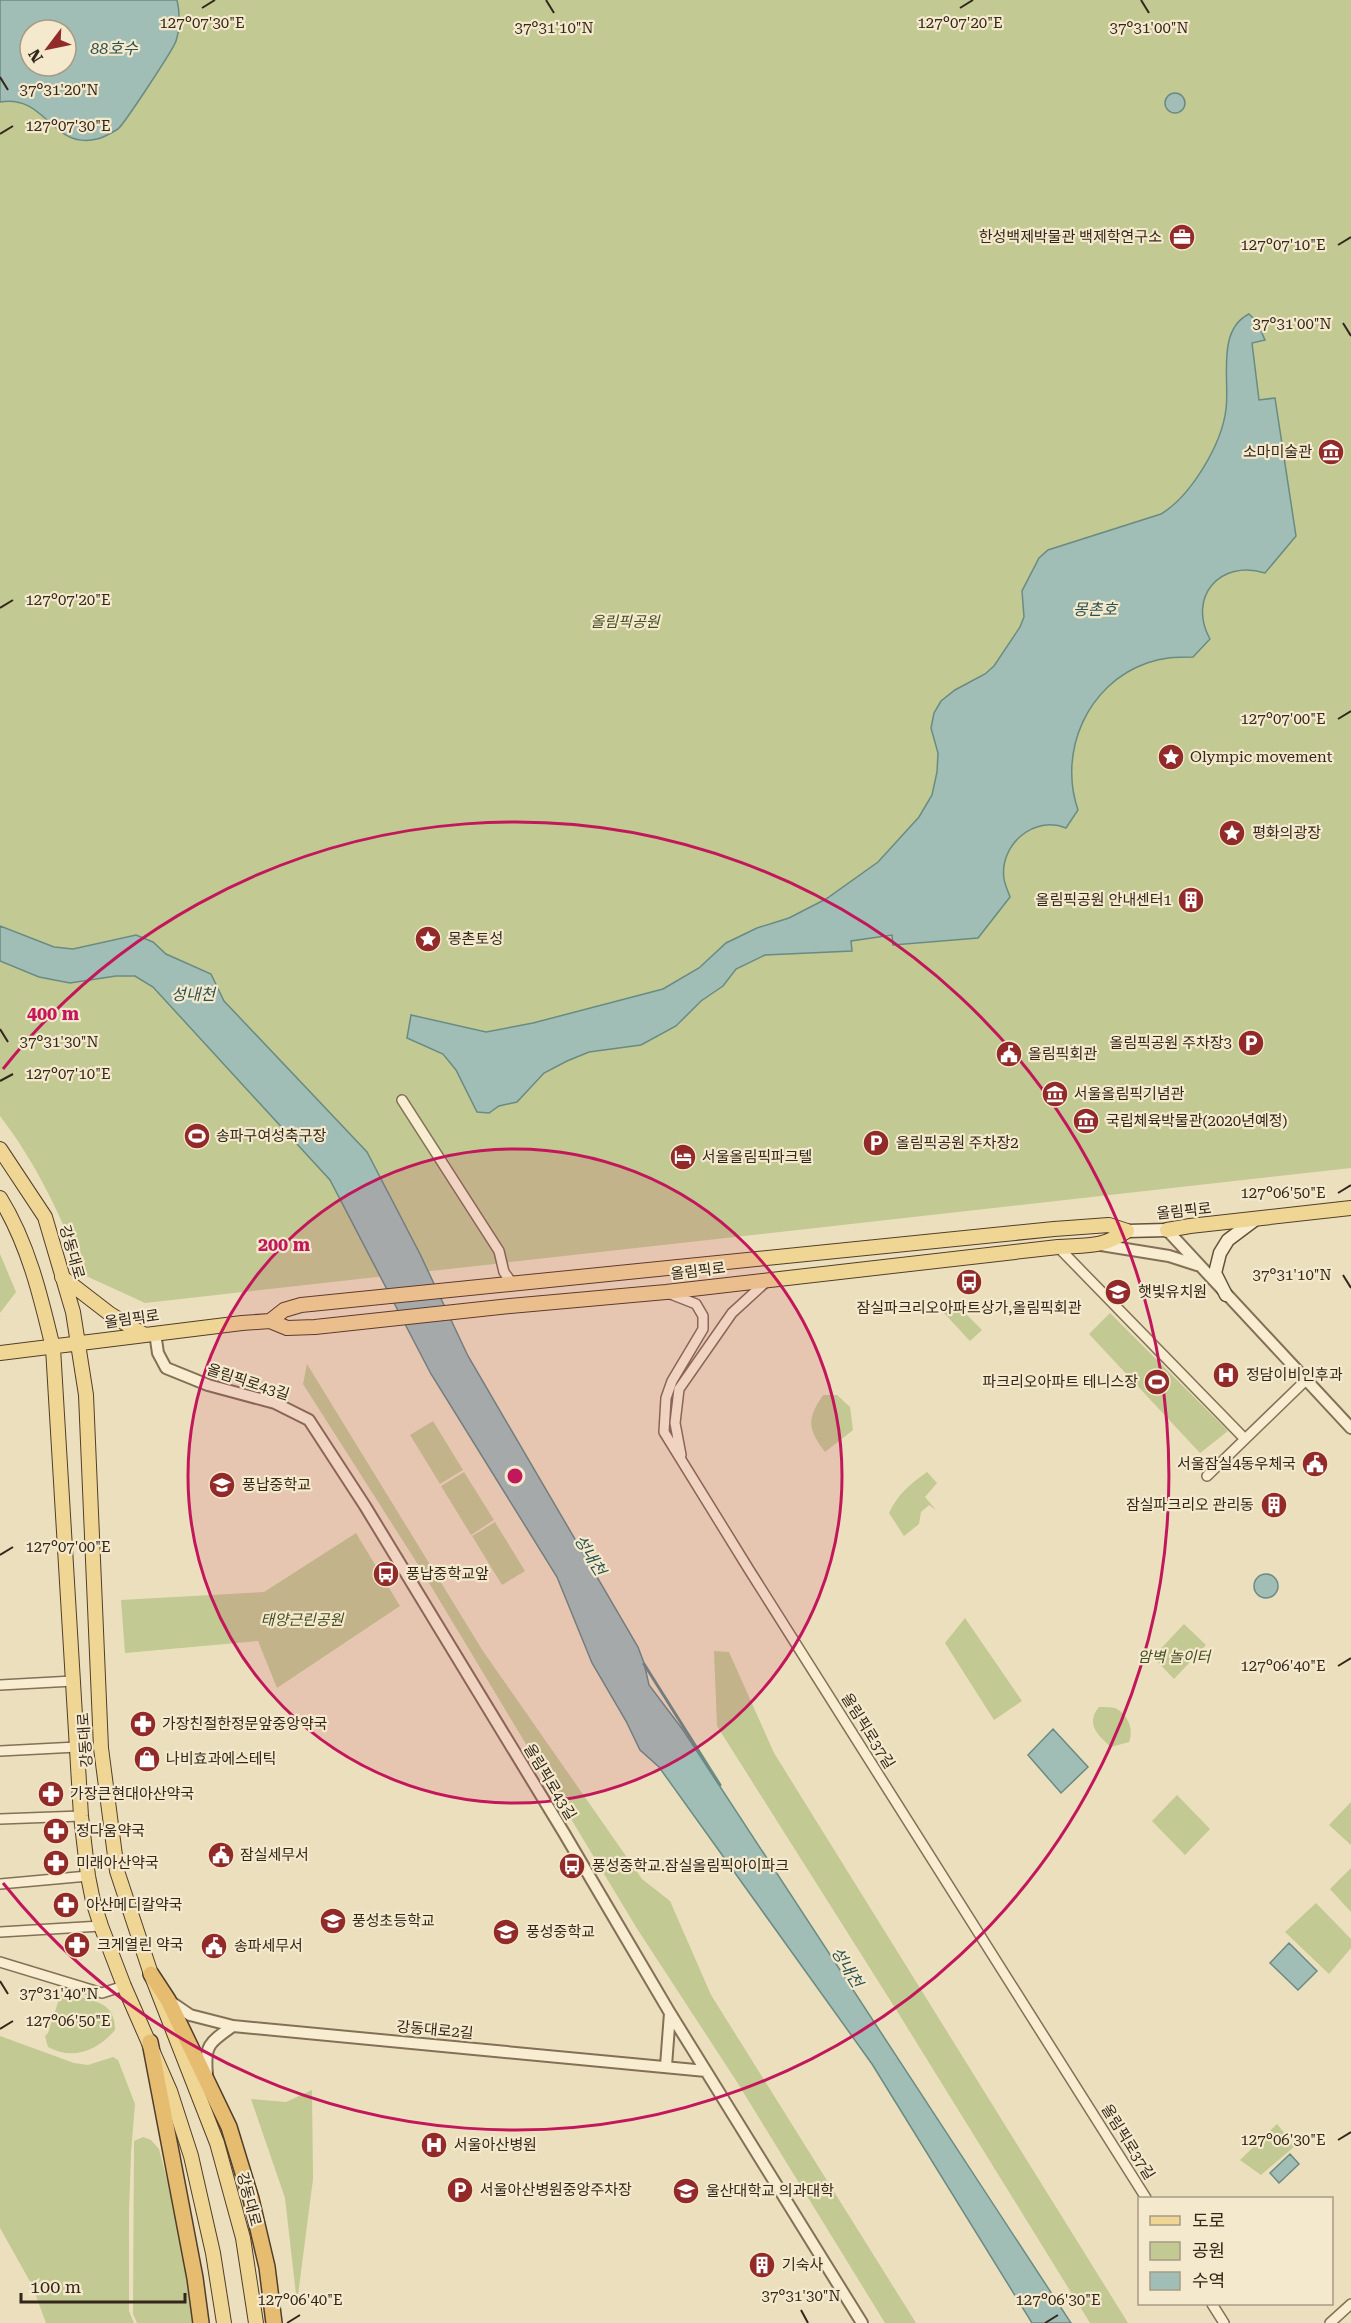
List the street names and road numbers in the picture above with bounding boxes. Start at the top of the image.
street label: 올림픽로 [1156,1199,1212,1223]
street label: 강동대로 [56,1223,88,1281]
street label: 올림픽로 [670,1259,726,1283]
street label: 올림픽로 [103,1306,161,1332]
street label: 올림픽로43길 [204,1360,292,1404]
street label: 올림픽로37길 [838,1690,898,1772]
street label: 강동대로 [74,1712,96,1768]
street label: 올림픽로43길 [520,1741,580,1823]
street label: 강동대로2길 [396,2018,474,2042]
street label: 올림픽로37길 [1098,2101,1158,2183]
street label: 강동대로 [233,2170,265,2228]

